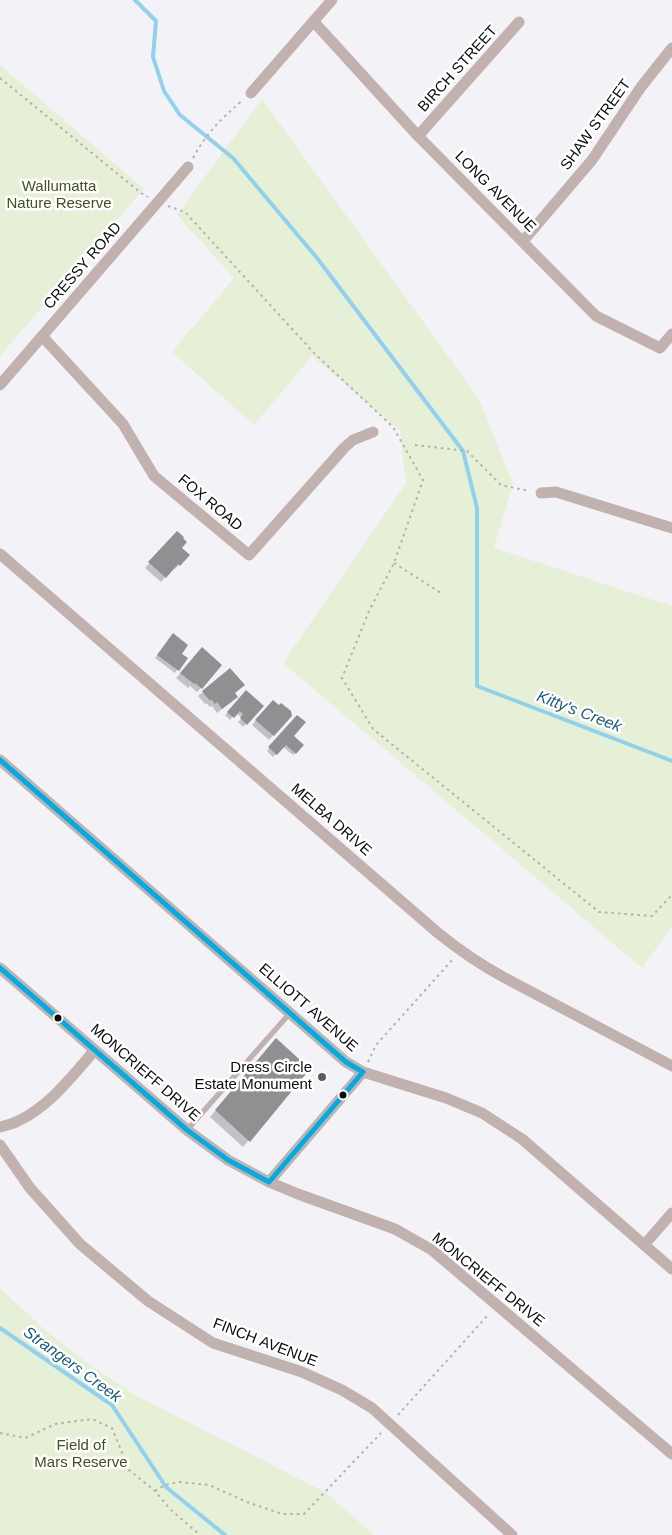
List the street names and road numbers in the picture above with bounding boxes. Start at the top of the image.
street label: BIRCH STREET [415,22,501,116]
street label: SHAW STREET [557,76,635,174]
street label: LONG AVENUE [451,148,539,236]
street label: CRESSY ROAD [40,219,126,313]
street label: FOX ROAD [174,471,246,535]
street label: MELBA DRIVE [287,780,375,860]
street label: ELLIOTT AVENUE [255,960,361,1056]
street label: MONCRIEFF DRIVE [87,1021,203,1125]
street label: MONCRIEFF DRIVE [428,1229,548,1331]
street label: FINCH AVENUE [210,1315,320,1371]

